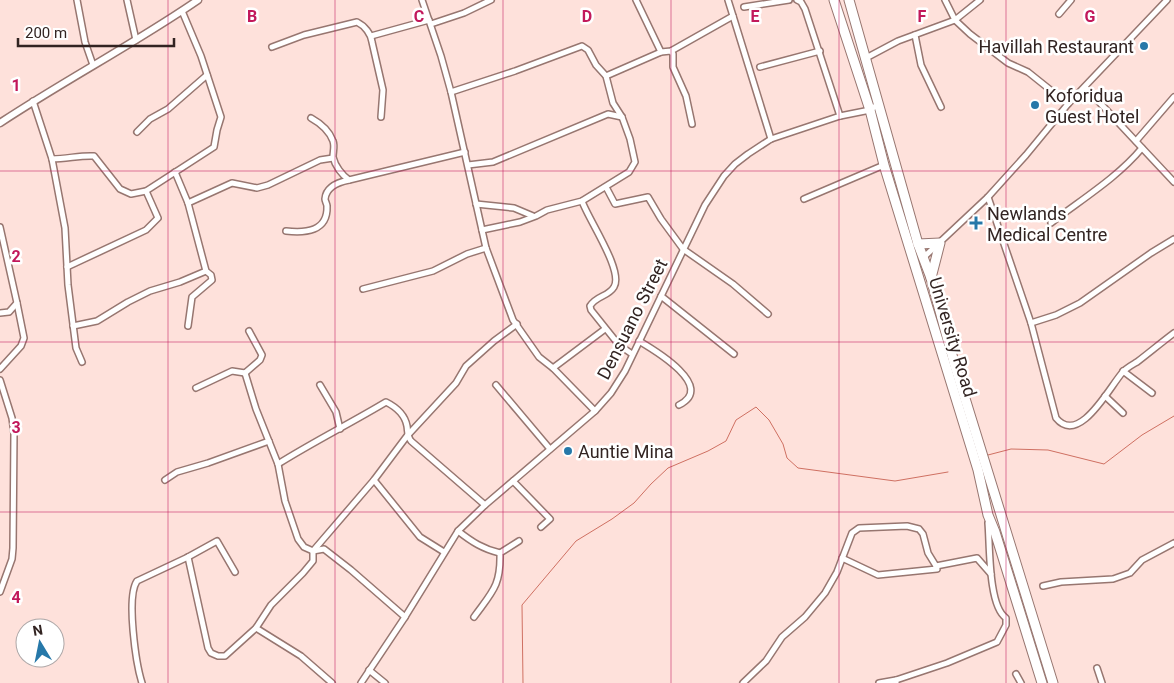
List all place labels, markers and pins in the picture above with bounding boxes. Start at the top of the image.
place label: Havillah Restaurant [979,36,1134,57]
marker: Havillah Restaurant [1138,40,1150,52]
place label: Koforidua Guest Hotel [1045,85,1139,127]
marker: Koforidua Guest Hotel [1029,99,1041,111]
place label: Newlands Medical Centre [987,203,1107,245]
marker: Newlands Medical Centre [969,216,983,230]
place label: Auntie Mina [578,441,674,462]
marker: Auntie Mina [562,445,574,457]

